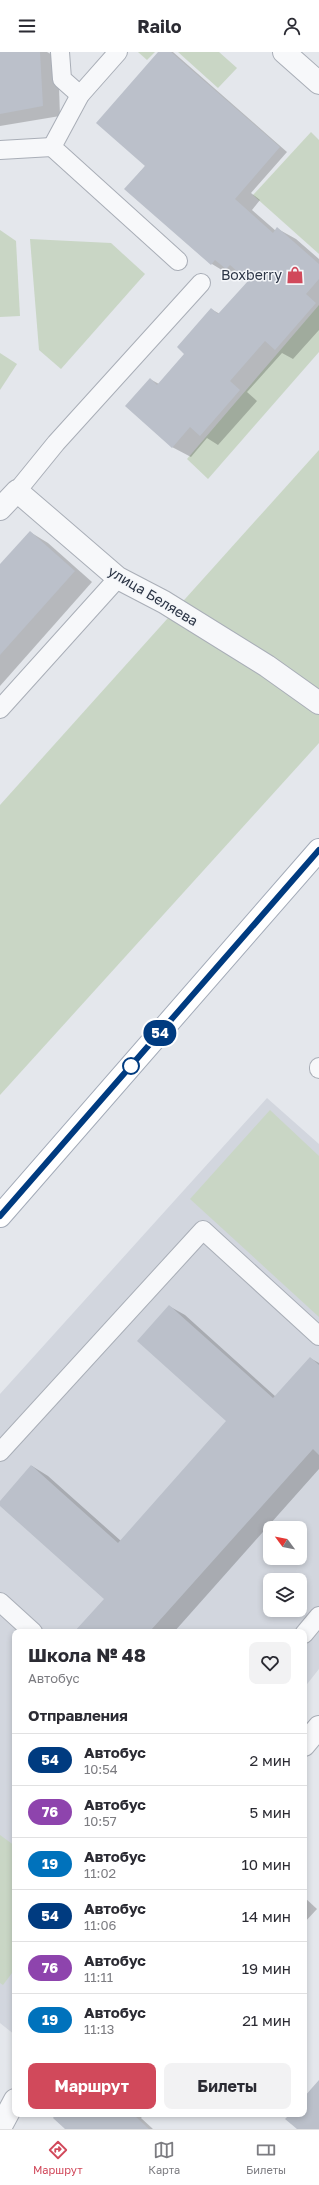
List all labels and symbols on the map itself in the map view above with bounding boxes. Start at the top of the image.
shop icon: Boxberry [285,265,305,285]
place label: Boxberry [221,266,282,283]
street label: улица Беляева [105,562,201,629]
line badge: 54 [142,1020,178,1046]
unlabelled marker [122,1057,140,1075]
north arrow [263,1521,307,1565]

